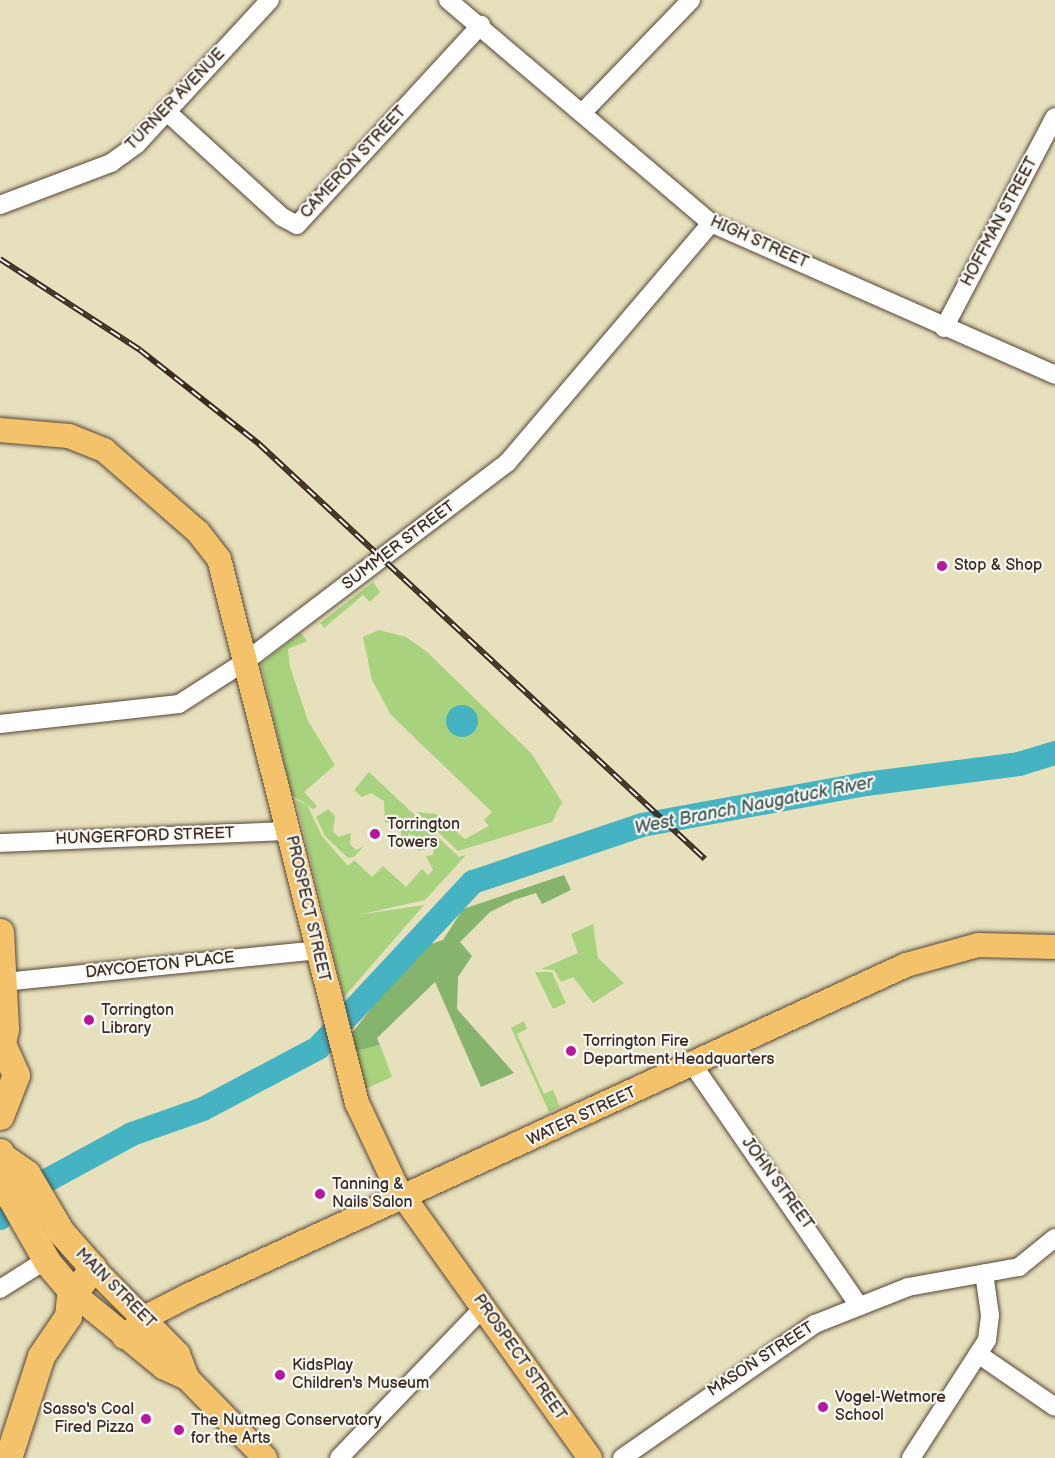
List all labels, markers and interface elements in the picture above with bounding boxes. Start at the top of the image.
street label: TURNER AVENUE [123,45,229,155]
street label: CAMERON STREET [297,103,411,223]
street label: HOFFMAN STREET [958,154,1042,290]
street label: HIGH STREET [707,213,811,273]
street label: SUMMER STREET [339,497,459,595]
place label: Stop & Shop [954,556,1043,576]
marker: Stop & Shop [935,559,949,573]
water label: West Branch Naugatuck River [633,772,875,840]
place label: Torrington Towers [387,815,460,853]
street label: HUNGERFORD STREET [55,824,235,850]
marker: Torrington Towers [368,827,382,841]
street label: PROSPECT STREET [281,834,333,984]
street label: DAYCOETON PLACE [85,949,235,983]
place label: Torrington Library [101,1001,174,1039]
marker: Torrington Library [82,1013,96,1027]
place label: Torrington Fire Department Headquarters [583,1032,774,1070]
marker: Torrington Fire Department Headquarters [564,1044,578,1058]
street label: WATER STREET [524,1083,640,1151]
street label: JOHN STREET [737,1134,817,1234]
place label: Tanning & Nails Salon [332,1175,413,1213]
marker: Tanning & Nails Salon [313,1187,327,1201]
street label: MAIN STREET [71,1245,159,1333]
street label: PROSPECT STREET [468,1291,570,1425]
street label: MASON STREET [704,1318,818,1402]
place label: KidsPlay Children's Museum [292,1356,429,1394]
marker: KidsPlay Children's Museum [273,1368,287,1382]
place label: Vogel-Wetmore School [835,1388,946,1426]
place label: Sasso's Coal Fired Pizza [43,1400,134,1438]
marker: Vogel-Wetmore School [816,1400,830,1414]
place label: The Nutmeg Conservatory for the Arts [191,1411,382,1449]
marker: Sasso's Coal Fired Pizza [139,1412,153,1426]
marker: The Nutmeg Conservatory for the Arts [172,1423,186,1437]

